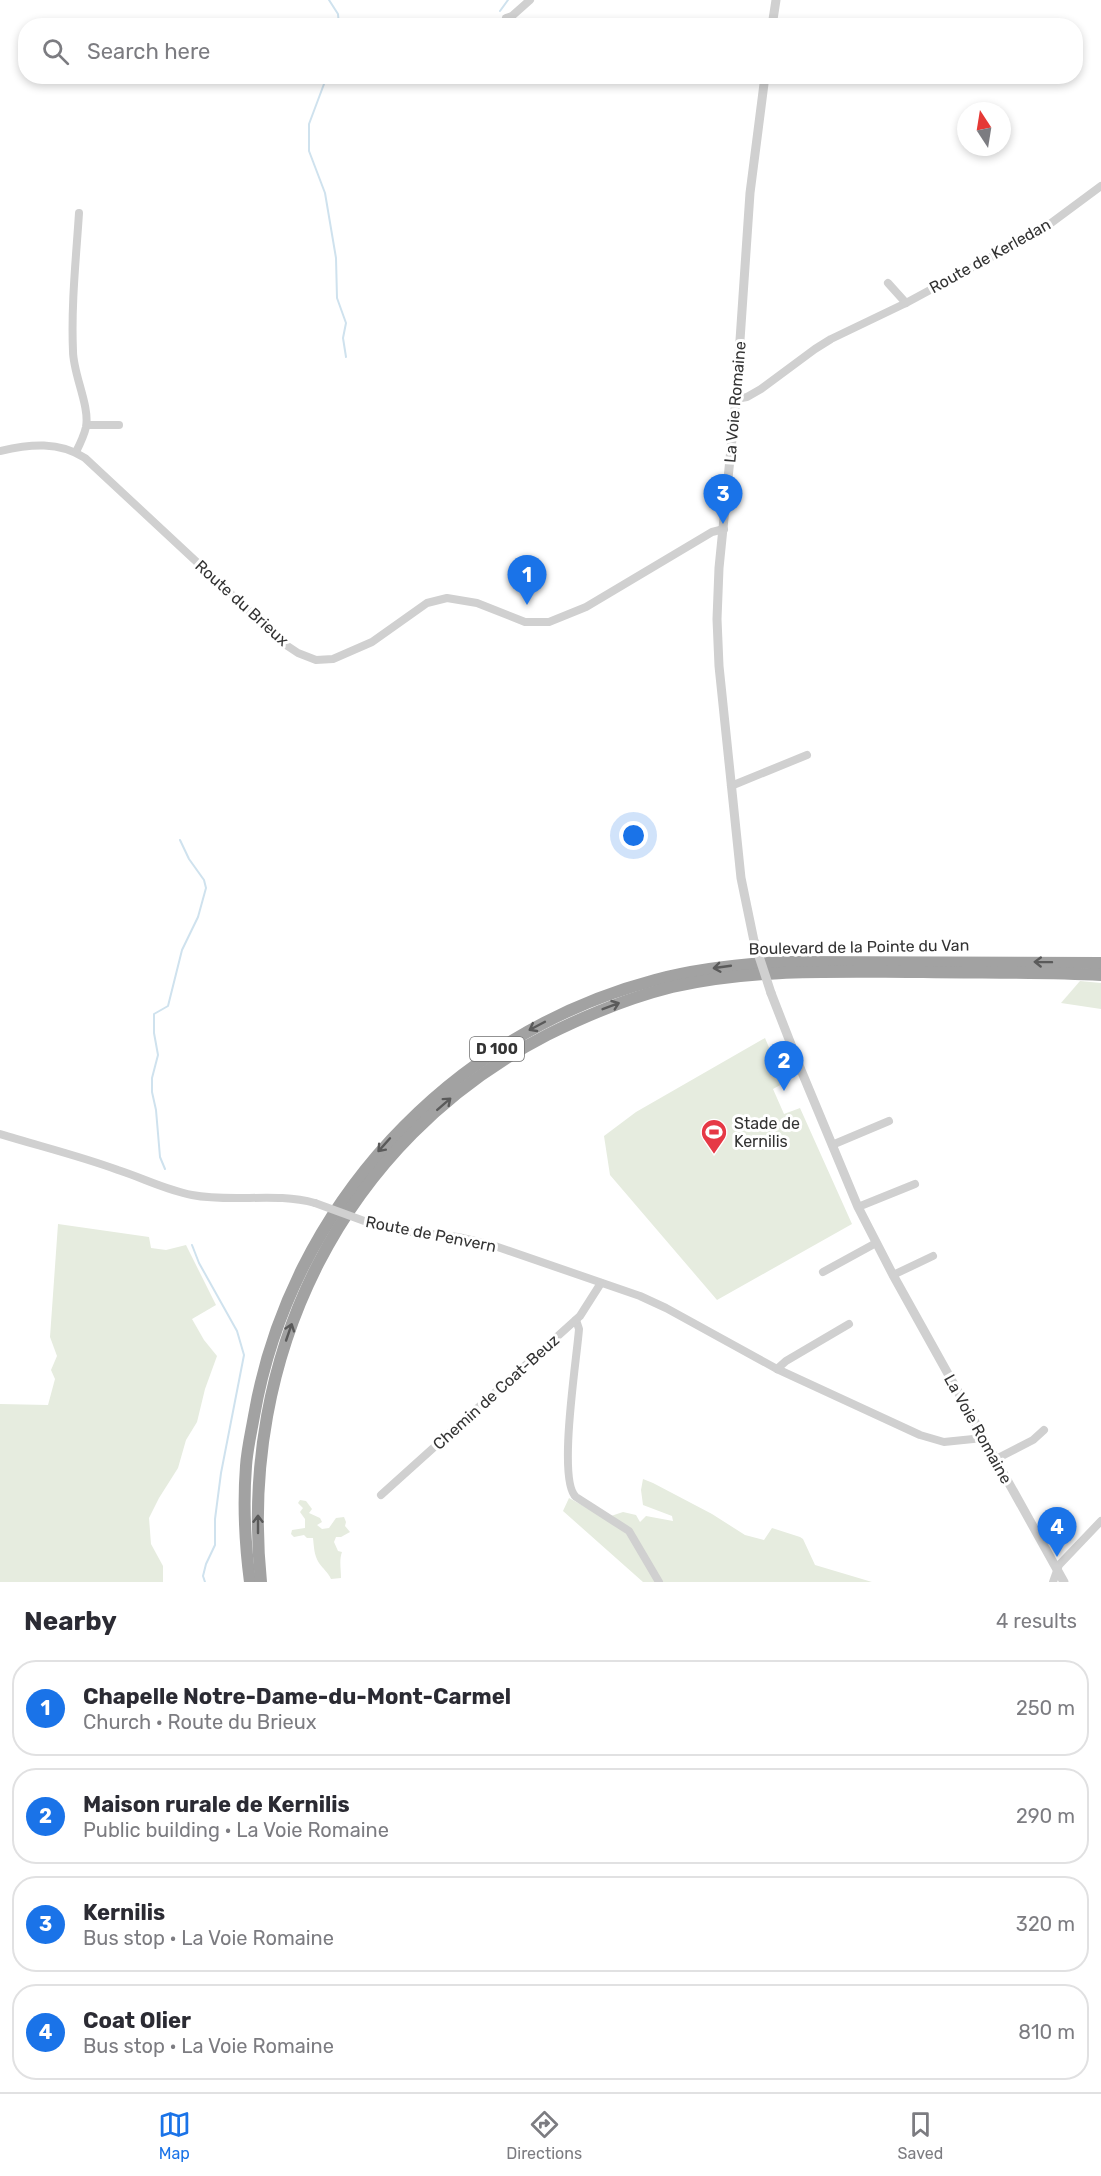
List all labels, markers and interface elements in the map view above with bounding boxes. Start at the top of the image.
search box [18,18,1083,84]
icon: search [39,35,72,68]
text: Search here [87,38,210,65]
north arrow [957,102,1011,156]
street label: Route de Kerledan [926,215,1054,297]
street label: La Voie Romaine [720,340,750,464]
pin: 3 [704,474,742,524]
street label: Route du Brieux [191,556,293,650]
pin: 1 [508,556,546,605]
your location [619,821,648,850]
street label: Boulevard de la Pointe du Van [749,936,969,958]
one-way arrow [1033,957,1053,968]
one-way arrow [712,962,732,973]
one-way arrow [601,1000,620,1011]
one-way arrow [529,1020,546,1032]
road number: D 100 [470,1037,524,1061]
pin: 2 [764,1042,804,1091]
one-way arrow [436,1098,452,1111]
place label: Stade de Kernilis [734,1114,800,1151]
sports icon: Stade de Kernilis [699,1117,729,1155]
one-way arrow [377,1138,391,1153]
street label: Route de Penvern [364,1212,498,1256]
one-way arrow [284,1323,295,1342]
street label: Chemin de Coat-Beuz [429,1330,563,1454]
street label: La Voie Romaine [940,1371,1016,1487]
pin: 4 [1038,1508,1076,1557]
one-way arrow [252,1514,264,1534]
text: Nearby [24,1606,117,1637]
text: 4 results [996,1609,1077,1633]
text: Chapelle Notre-Dame-du-Mont-Carmel [83,1683,511,1710]
text: 1 [41,1696,50,1720]
text: 250 m [1016,1696,1075,1720]
text: Church · Route du Brieux [83,1710,317,1734]
text: Maison rurale de Kernilis [83,1791,350,1818]
text: 2 [39,1804,52,1828]
text: 290 m [1016,1804,1075,1828]
text: Public building · La Voie Romaine [83,1818,389,1842]
text: Kernilis [83,1899,165,1926]
text: 3 [39,1912,52,1936]
text: 320 m [1016,1912,1075,1936]
text: Bus stop · La Voie Romaine [83,1926,334,1950]
text: Coat Olier [83,2007,191,2034]
text: 4 [39,2020,52,2044]
text: 810 m [1018,2020,1075,2044]
text: Bus stop · La Voie Romaine [83,2034,334,2058]
tab: Map [158,2108,191,2163]
tab: Directions [506,2108,582,2163]
tab: Saved [898,2108,943,2163]

